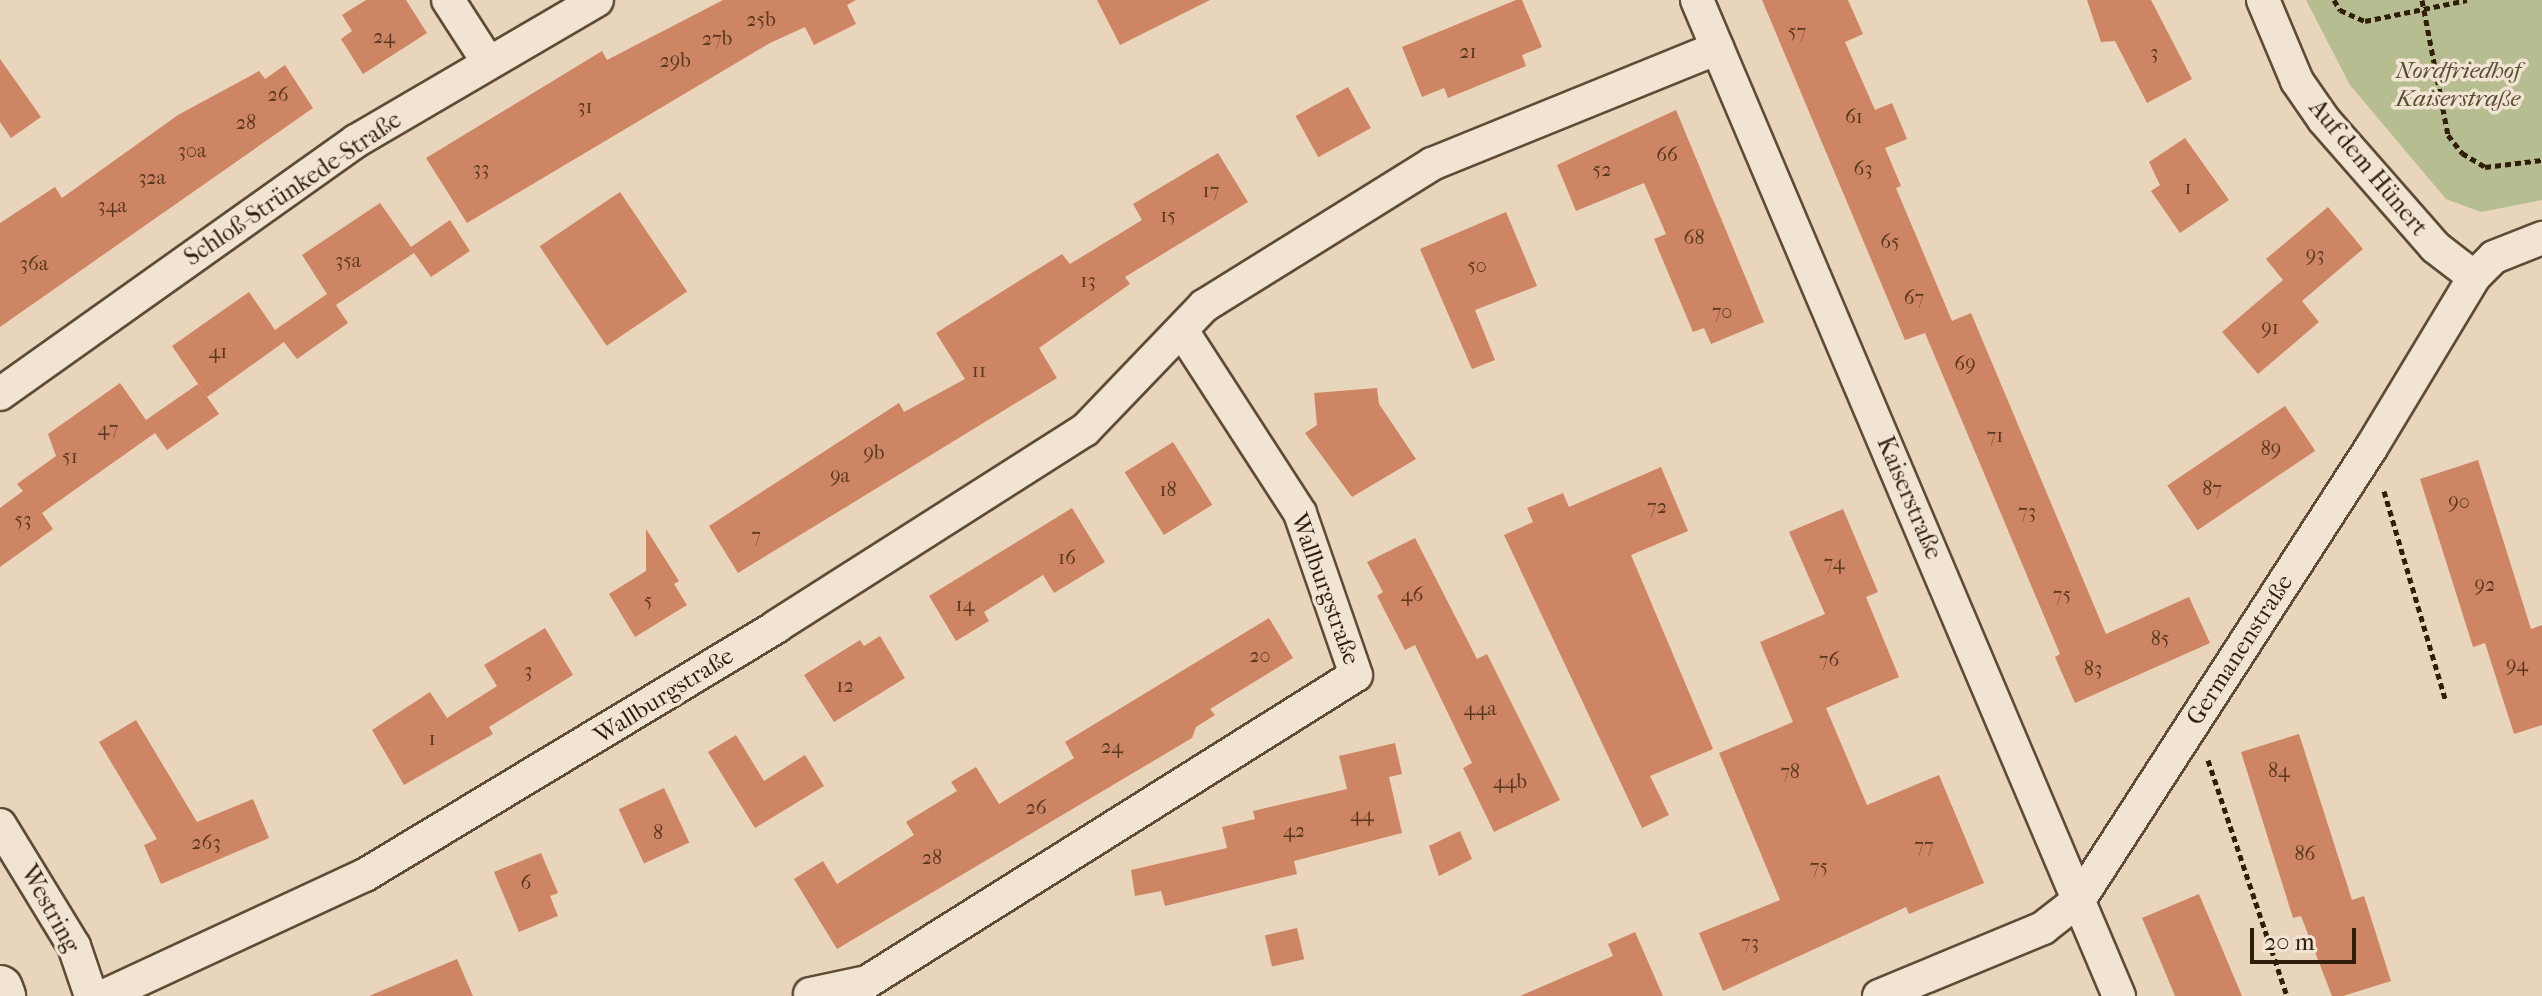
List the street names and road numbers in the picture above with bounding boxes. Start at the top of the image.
street label: Auf dem Hünert [2303,94,2433,242]
street label: Schloß-Strünkede-Straße [179,106,407,272]
street label: Kaiserstraße [1870,432,1948,564]
street label: Wallburgstraße [1284,509,1366,669]
street label: Germanenstraße [2181,569,2299,731]
street label: Wallburgstraße [589,642,739,750]
street label: Westring [14,860,86,958]

